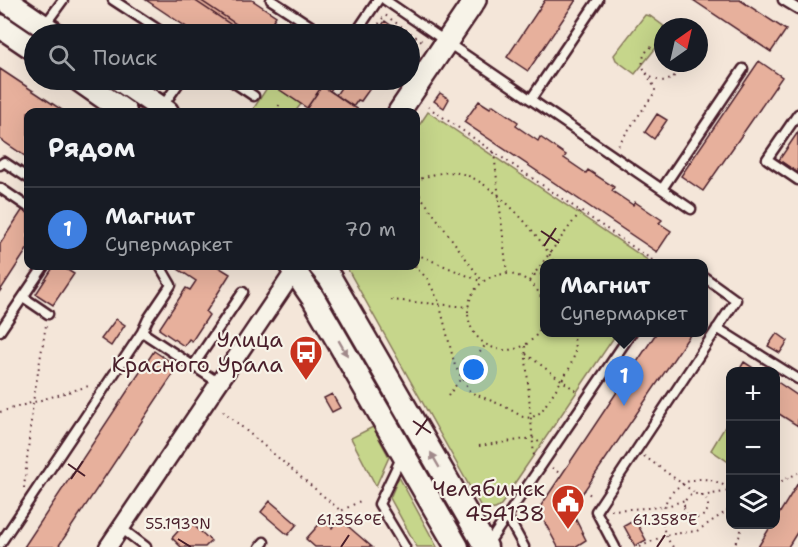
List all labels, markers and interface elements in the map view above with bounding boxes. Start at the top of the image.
north arrow [654,18,708,72]
search box [24,24,420,90]
icon: search [45,41,78,74]
text: Поиск [93,43,157,72]
text: Рядом [48,130,135,165]
text: Магнит [105,202,195,231]
text: 1 [63,216,72,242]
text: 70 m [344,216,396,242]
text: Супермаркет [105,231,232,257]
popup [540,259,708,337]
text: Магнит [560,271,650,300]
text: Супермаркет [560,300,688,326]
place label: Улица Красного Урала [112,325,283,379]
bus stop icon: Улица Красного Урала [288,334,324,381]
one-way arrow [337,340,348,356]
your location [459,355,488,384]
pin: 1 [604,356,644,406]
map controls [726,367,780,529]
button: + [726,367,780,421]
button: − [726,421,780,475]
one-way arrow [430,452,441,468]
place label: Челябинск 454138 [432,474,545,528]
button: layers [726,475,780,529]
public building icon: Челябинск 454138 [550,483,586,530]
text: 61.356°E [316,510,382,530]
text: 61.358°E [632,510,698,530]
text: 55.193°N [145,514,211,534]

